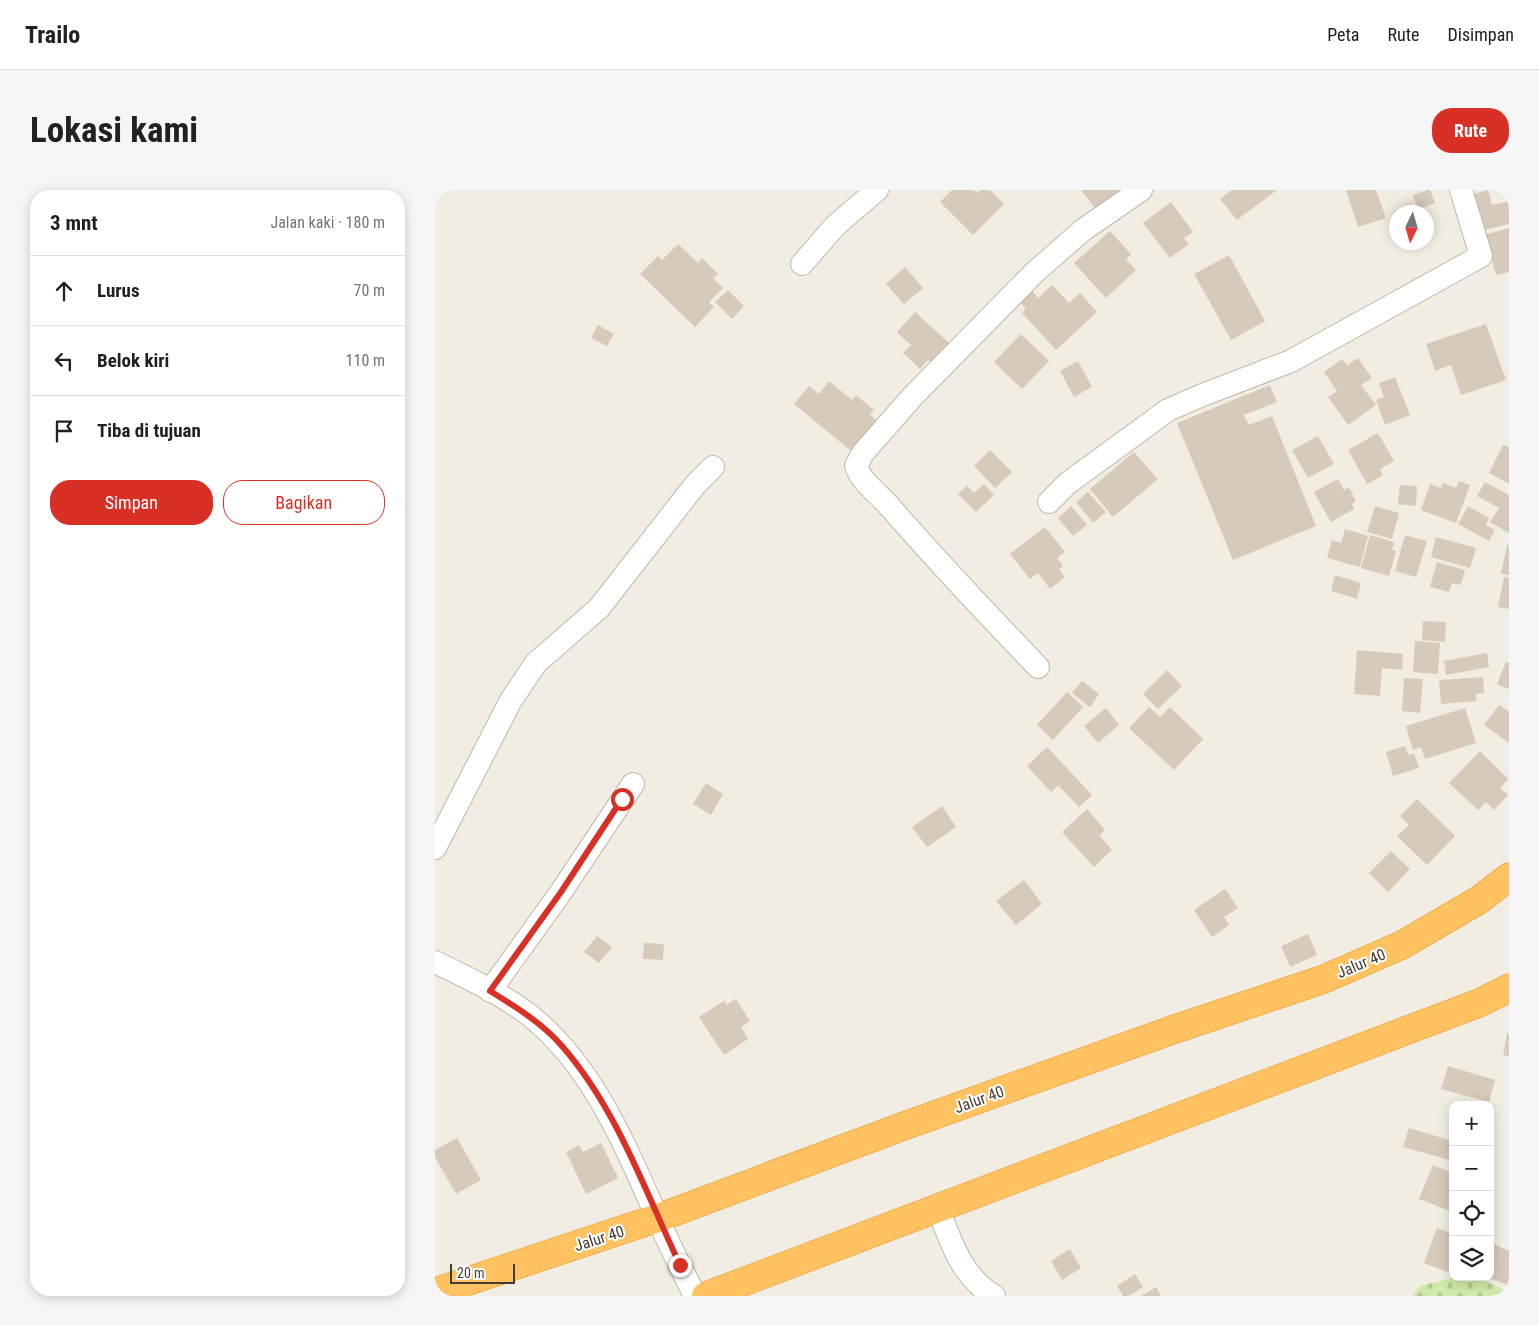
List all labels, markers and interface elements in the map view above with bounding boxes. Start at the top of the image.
text: Trailo [25,21,80,49]
text: Peta [1327,24,1359,45]
text: Rute [1387,24,1419,45]
text: Disimpan [1447,24,1514,45]
button: Rute [1432,108,1509,153]
text: Lokasi kami [30,110,198,151]
north arrow [1389,205,1434,250]
text: 3 mnt [50,211,98,235]
text: Jalan kaki · 180 m [270,213,385,232]
icon: ahead [50,277,78,305]
text: Lurus [97,279,140,302]
text: 70 m [353,281,385,300]
icon: left [50,347,78,375]
text: Belok kiri [97,349,169,372]
text: 110 m [346,351,385,370]
icon: arrive [50,417,78,445]
text: Tiba di tujuan [97,419,201,442]
button: Simpan [50,480,213,525]
button: Bagikan [223,480,385,525]
route start [611,788,634,811]
street label: Jalur 40 [1334,945,1388,982]
street label: Jalur 40 [952,1082,1006,1117]
map controls [1449,1101,1494,1281]
button: + [1449,1101,1494,1146]
button: − [1449,1146,1494,1191]
button: locate [1449,1191,1494,1236]
street label: Jalur 40 [572,1222,626,1255]
button: layers [1449,1236,1494,1281]
route end [669,1254,692,1277]
scale bar [450,1261,515,1284]
text: 20 m [457,1265,485,1281]

